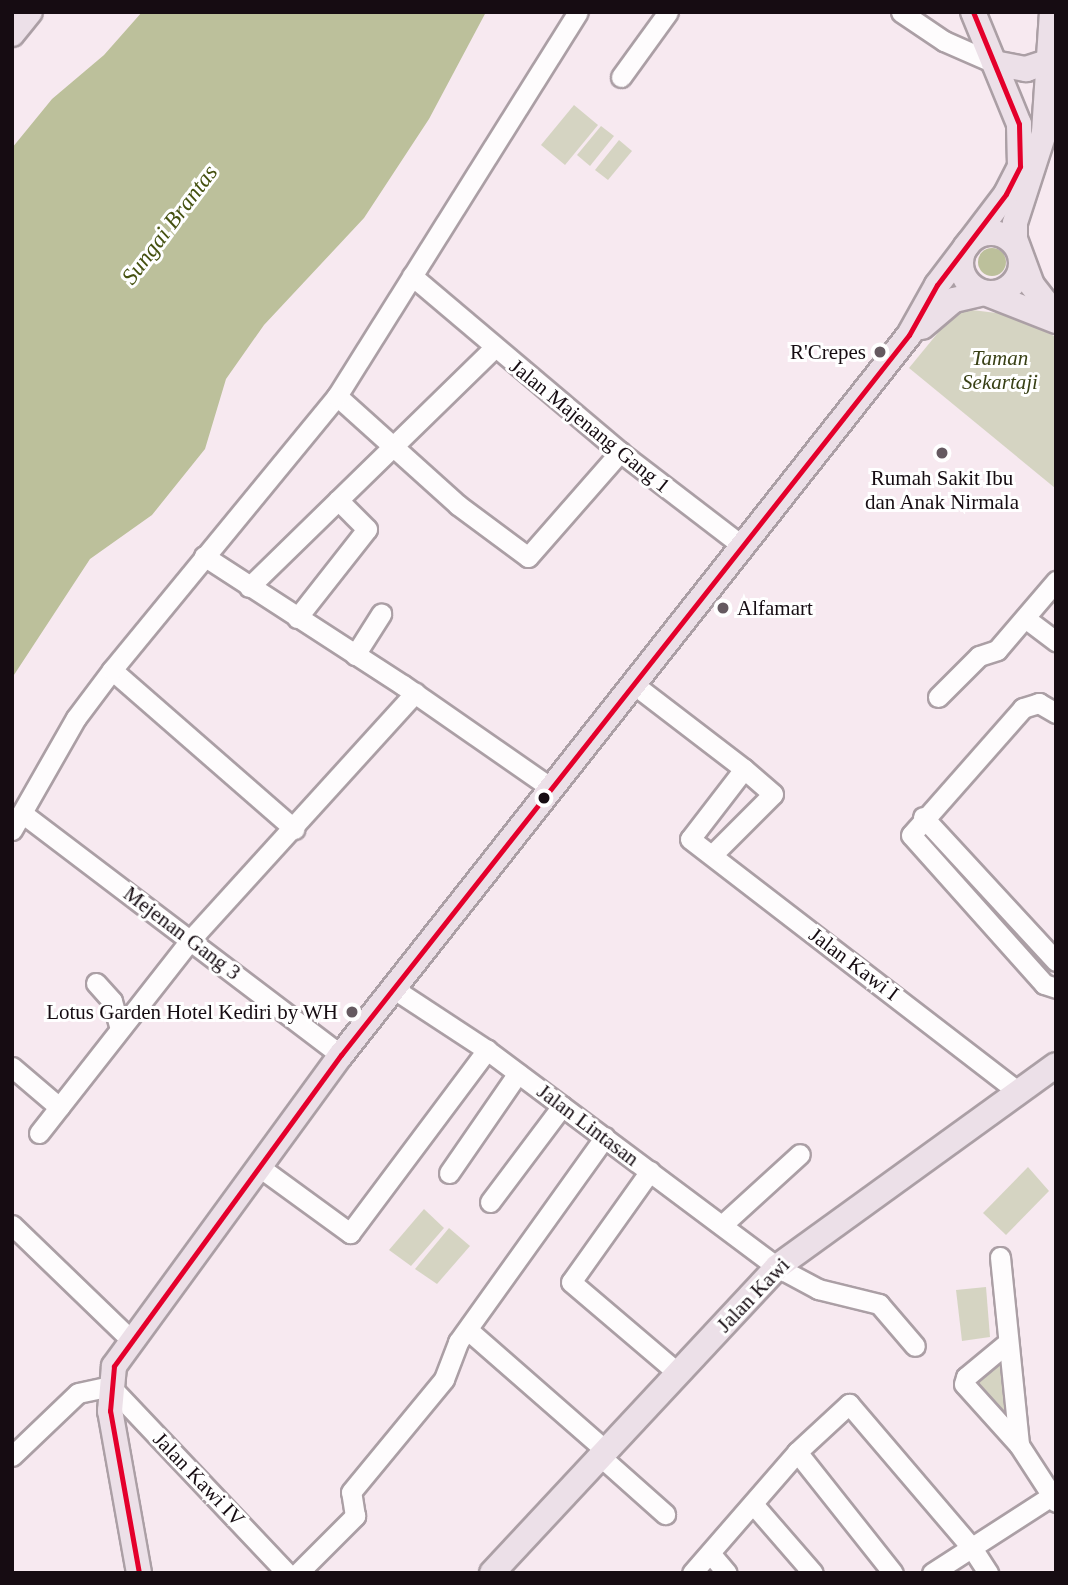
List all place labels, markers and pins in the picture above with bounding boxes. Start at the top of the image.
place label: R'Crepes [790,339,866,365]
marker: R'Crepes [872,344,888,360]
marker: Rumah Sakit Ibu dan Anak Nirmala [932,443,952,463]
place label: Rumah Sakit Ibu dan Anak Nirmala [864,465,1020,515]
place label: Alfamart [737,595,813,621]
marker: Alfamart [715,600,731,616]
unlabelled marker [537,791,551,805]
place label: Lotus Garden Hotel Kediri by WH [46,999,338,1025]
marker: Lotus Garden Hotel Kediri by WH [344,1004,360,1020]

